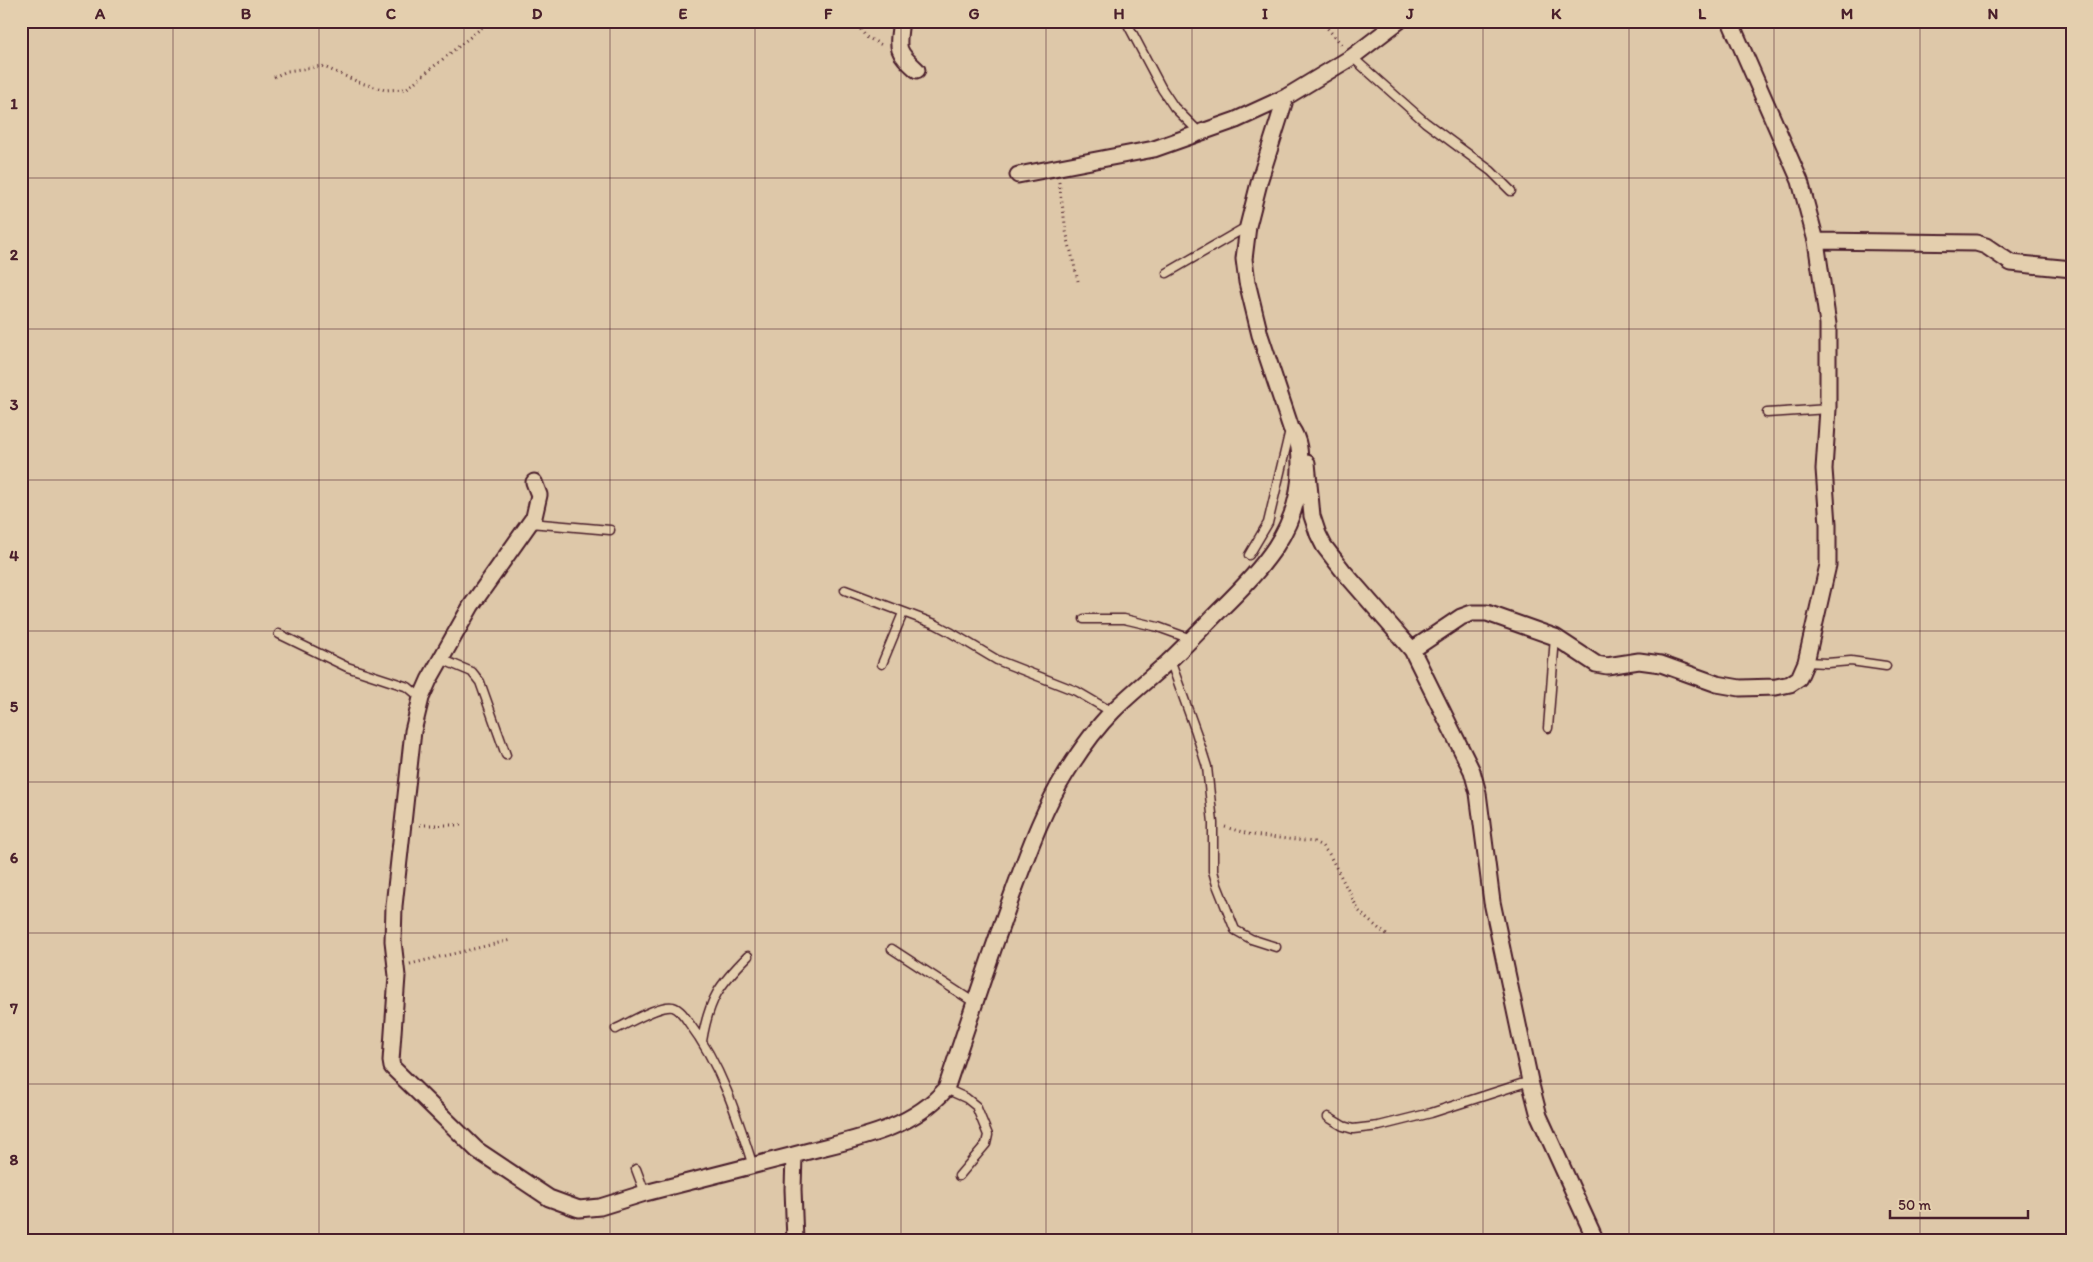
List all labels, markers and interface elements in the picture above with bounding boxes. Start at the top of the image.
text: A [94,4,106,23]
text: B [241,4,252,23]
text: C [386,4,397,23]
text: D [532,4,543,23]
text: E [679,4,688,23]
text: F [824,4,833,23]
text: G [968,4,980,23]
text: H [1113,4,1125,23]
text: I [1262,4,1268,23]
text: J [1405,4,1414,23]
text: K [1551,4,1562,23]
text: L [1698,4,1707,23]
text: M [1841,4,1853,23]
text: N [1988,4,1998,23]
text: 1 [10,94,18,113]
text: 2 [10,245,19,264]
text: 3 [10,395,19,414]
text: 4 [9,546,19,565]
text: 5 [10,697,19,716]
text: 6 [10,848,19,867]
text: 7 [9,999,18,1018]
text: 8 [10,1150,19,1169]
scale bar [1890,1187,2028,1219]
text: 50 m [1898,1196,1931,1214]

